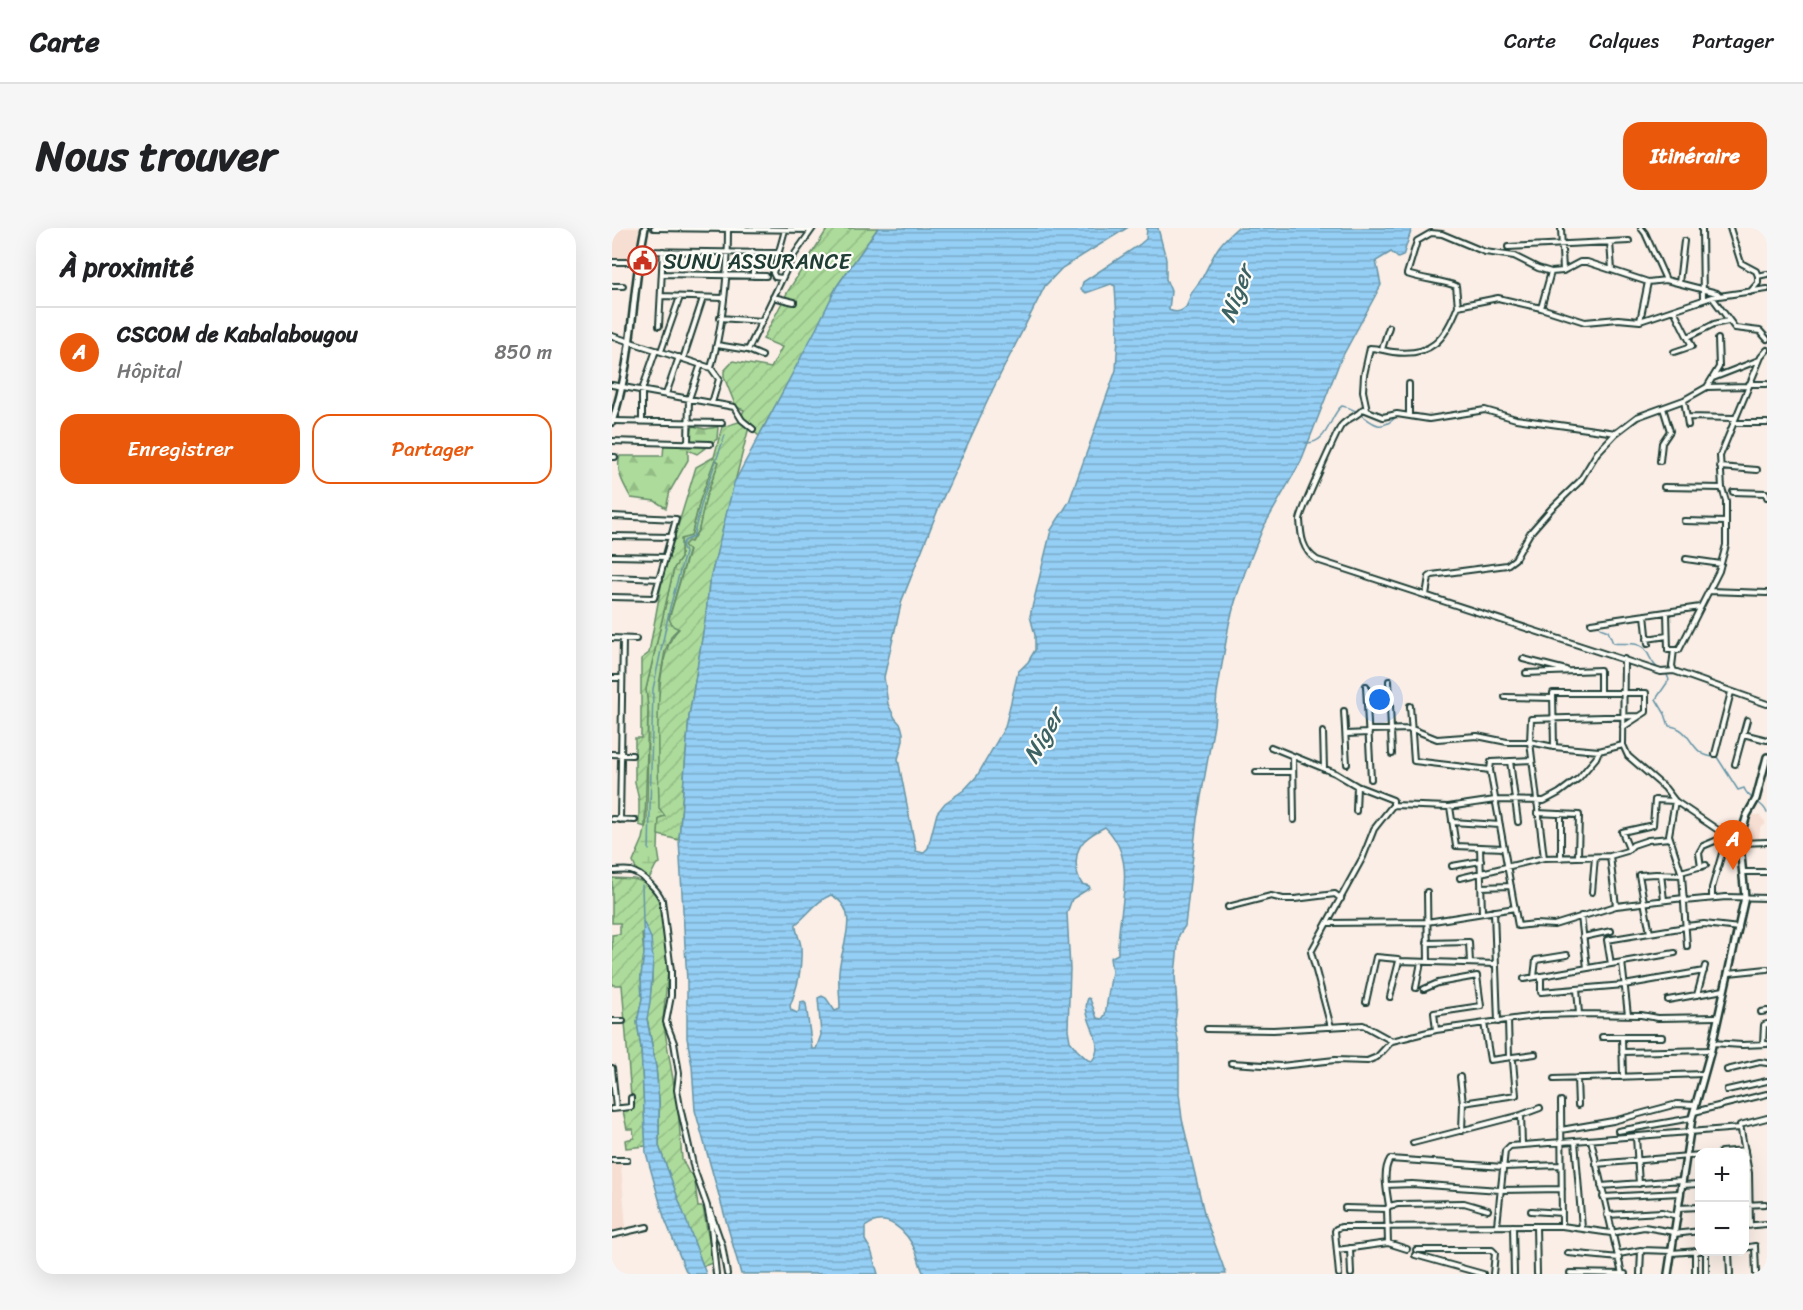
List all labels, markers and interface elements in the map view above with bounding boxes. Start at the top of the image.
text: Carte [30,17,100,66]
text: Carte [1504,22,1556,60]
text: Calques [1589,22,1659,60]
text: Partager [1692,22,1773,60]
text: Nous trouver [36,119,276,193]
button: Itinéraire [1623,122,1767,190]
place label: SUNU ASSURANCE [663,242,852,281]
text: À proximité [60,244,194,290]
public building icon: SUNU ASSURANCE [626,245,658,277]
water label: Niger [1206,256,1267,328]
text: CSCOM de Kabalabougou [117,315,358,354]
text: A [73,335,86,370]
text: 850 m [495,335,552,370]
text: Hôpital [117,354,182,389]
button: Enregistrer [60,414,300,484]
button: Partager [312,414,552,484]
your location [1365,685,1394,714]
water label: Niger [1011,697,1077,771]
pin: A [1714,820,1752,870]
map controls [1695,1148,1749,1256]
button: + [1695,1148,1749,1202]
button: − [1695,1202,1749,1256]

